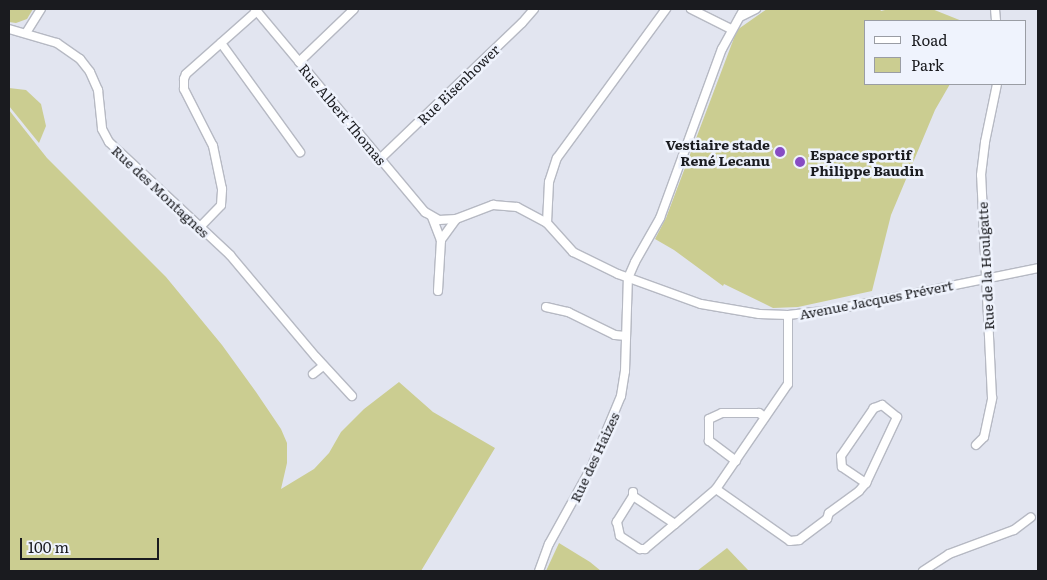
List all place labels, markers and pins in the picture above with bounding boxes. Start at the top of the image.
place label: Vestiaire stade René Lecanu [665,136,770,168]
marker: Vestiaire stade René Lecanu [774,146,786,158]
place label: Espace sportif Philippe Baudin [810,146,924,178]
marker: Espace sportif Philippe Baudin [794,156,806,168]

